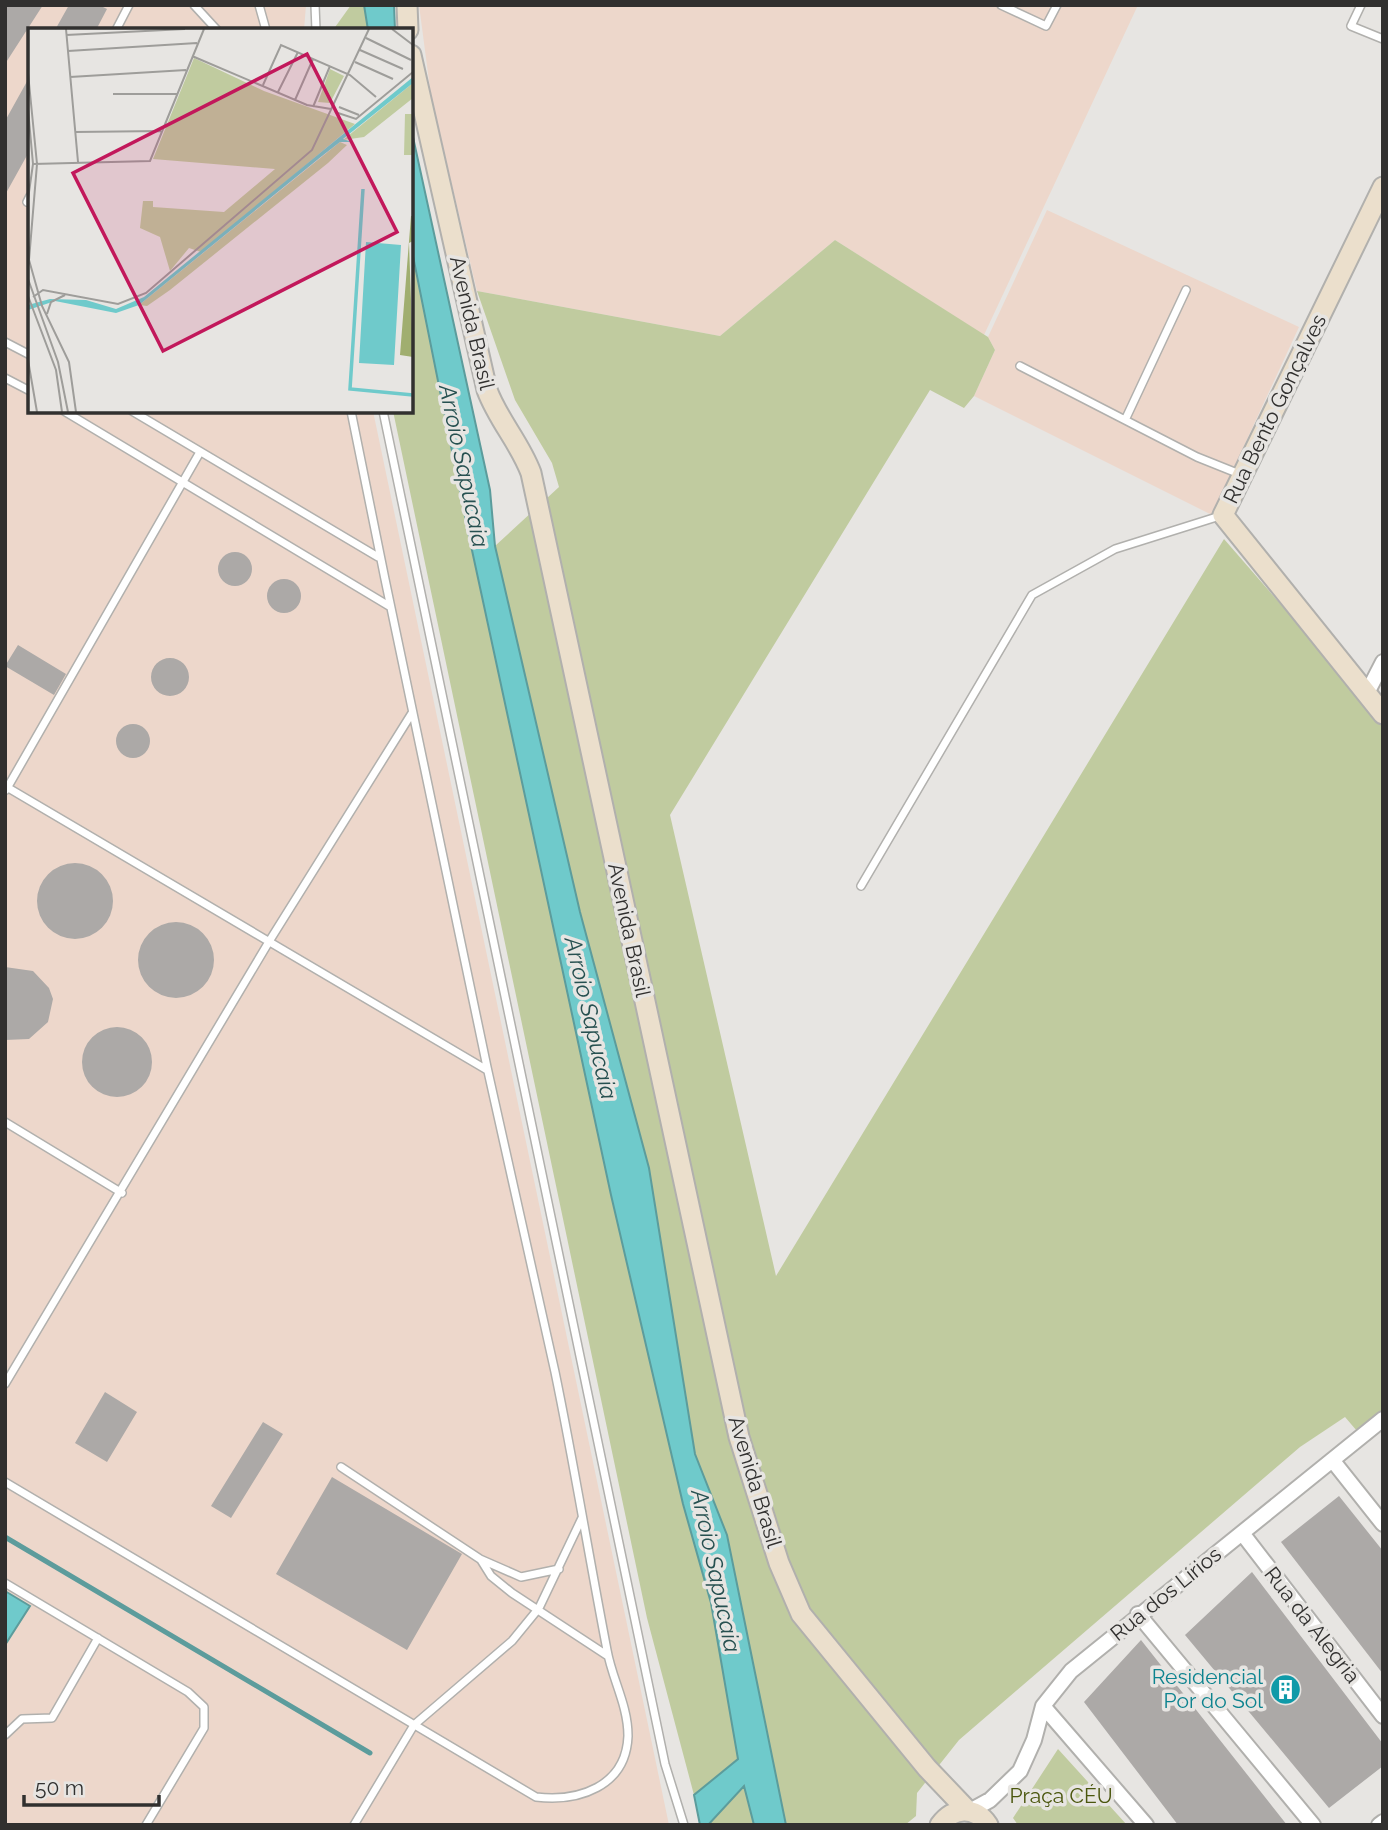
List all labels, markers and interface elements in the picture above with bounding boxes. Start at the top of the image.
inset map [28,28,413,413]
street label: Avenida Brasil [445,254,500,392]
street label: Rua Bento Gonçalves [1218,310,1331,507]
water label: Arroio Sapucaia [434,380,495,550]
street label: Avenida Brasil [603,861,656,1000]
water label: Arroio Sapucaia [559,932,623,1102]
street label: Avenida Brasil [724,1413,787,1551]
water label: Arroio Sapucaia [686,1485,747,1655]
street label: Rua dos Lírios [1105,1541,1226,1646]
street label: Rua da Alegria [1259,1562,1366,1688]
place label: Residencial Por do Sol [1152,1664,1263,1713]
building icon: Residencial Por do Sol [1269,1672,1303,1706]
scale bar [24,1764,159,1808]
text: 50 m [35,1775,84,1800]
park label: Praça CÉU [1009,1783,1113,1808]

